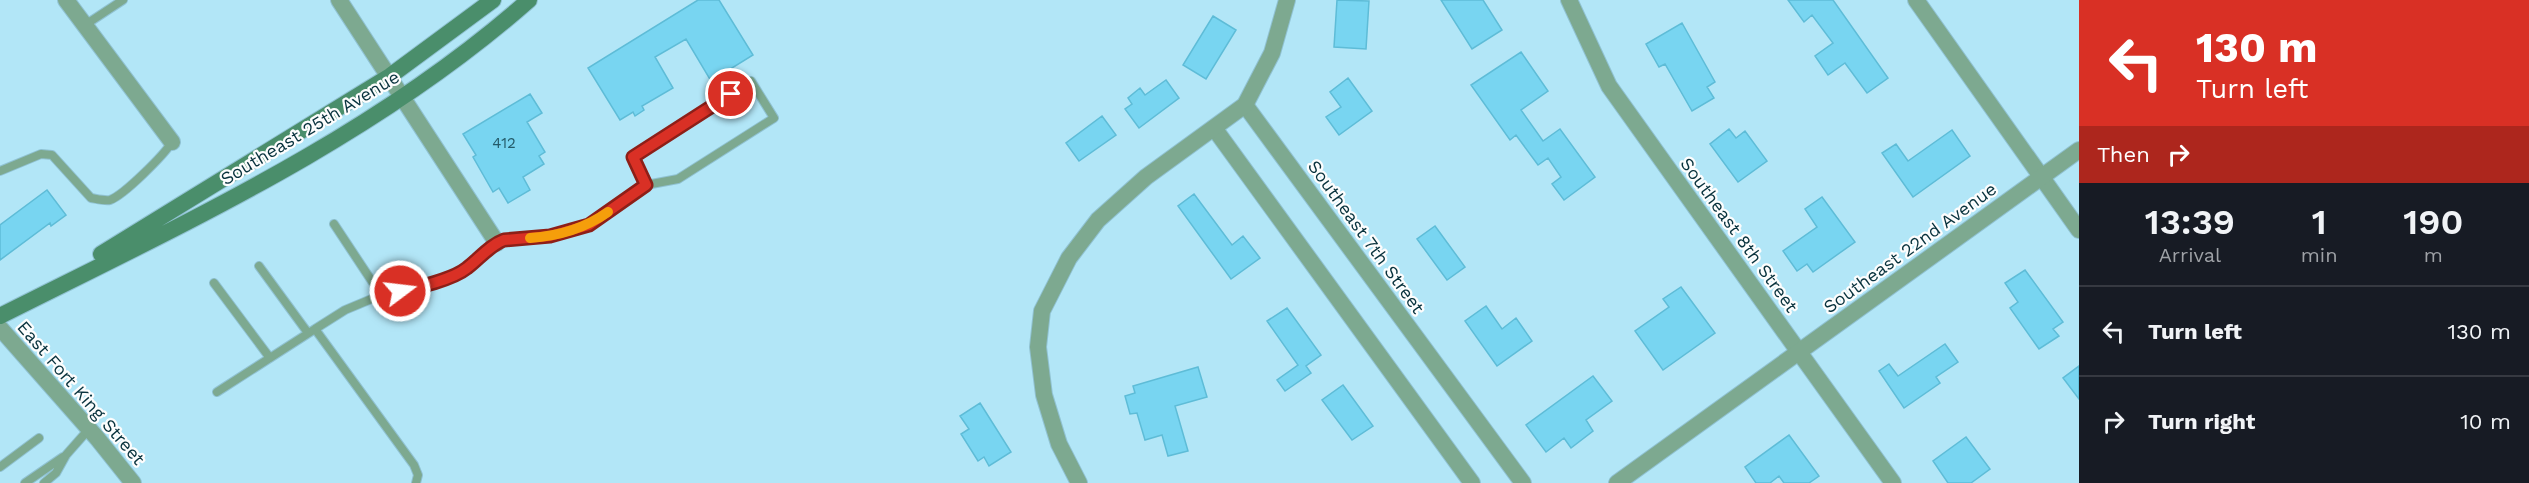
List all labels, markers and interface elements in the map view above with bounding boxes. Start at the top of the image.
text: 130 m [2196,23,2318,72]
icon: left [2097,24,2175,102]
street label: Southeast 25th Avenue [217,66,403,189]
pin [705,68,756,119]
text: Turn left [2196,73,2308,105]
icon: arrive [714,77,747,110]
house number: 412 [492,134,516,152]
icon: right [2162,138,2195,171]
text: Then [2097,142,2150,167]
street label: Southeast 8th Street [1676,153,1803,316]
street label: Southeast 7th Street [1304,156,1429,318]
street label: Southeast 22nd Avenue [1819,178,2000,317]
text: 13:39 [2145,201,2235,243]
text: 1 [2312,201,2327,243]
text: 190 [2403,201,2463,243]
text: Arrival [2159,243,2221,267]
text: min [2301,243,2338,267]
text: m [2424,243,2443,267]
position arrow [368,259,432,323]
icon: left [2097,315,2130,348]
street label: East Fort King Street [13,316,150,469]
text: Turn left [2148,319,2242,344]
text: 130 m [2447,319,2511,344]
icon: right [2097,405,2130,438]
text: Turn right [2148,409,2255,434]
text: 10 m [2460,409,2511,434]

